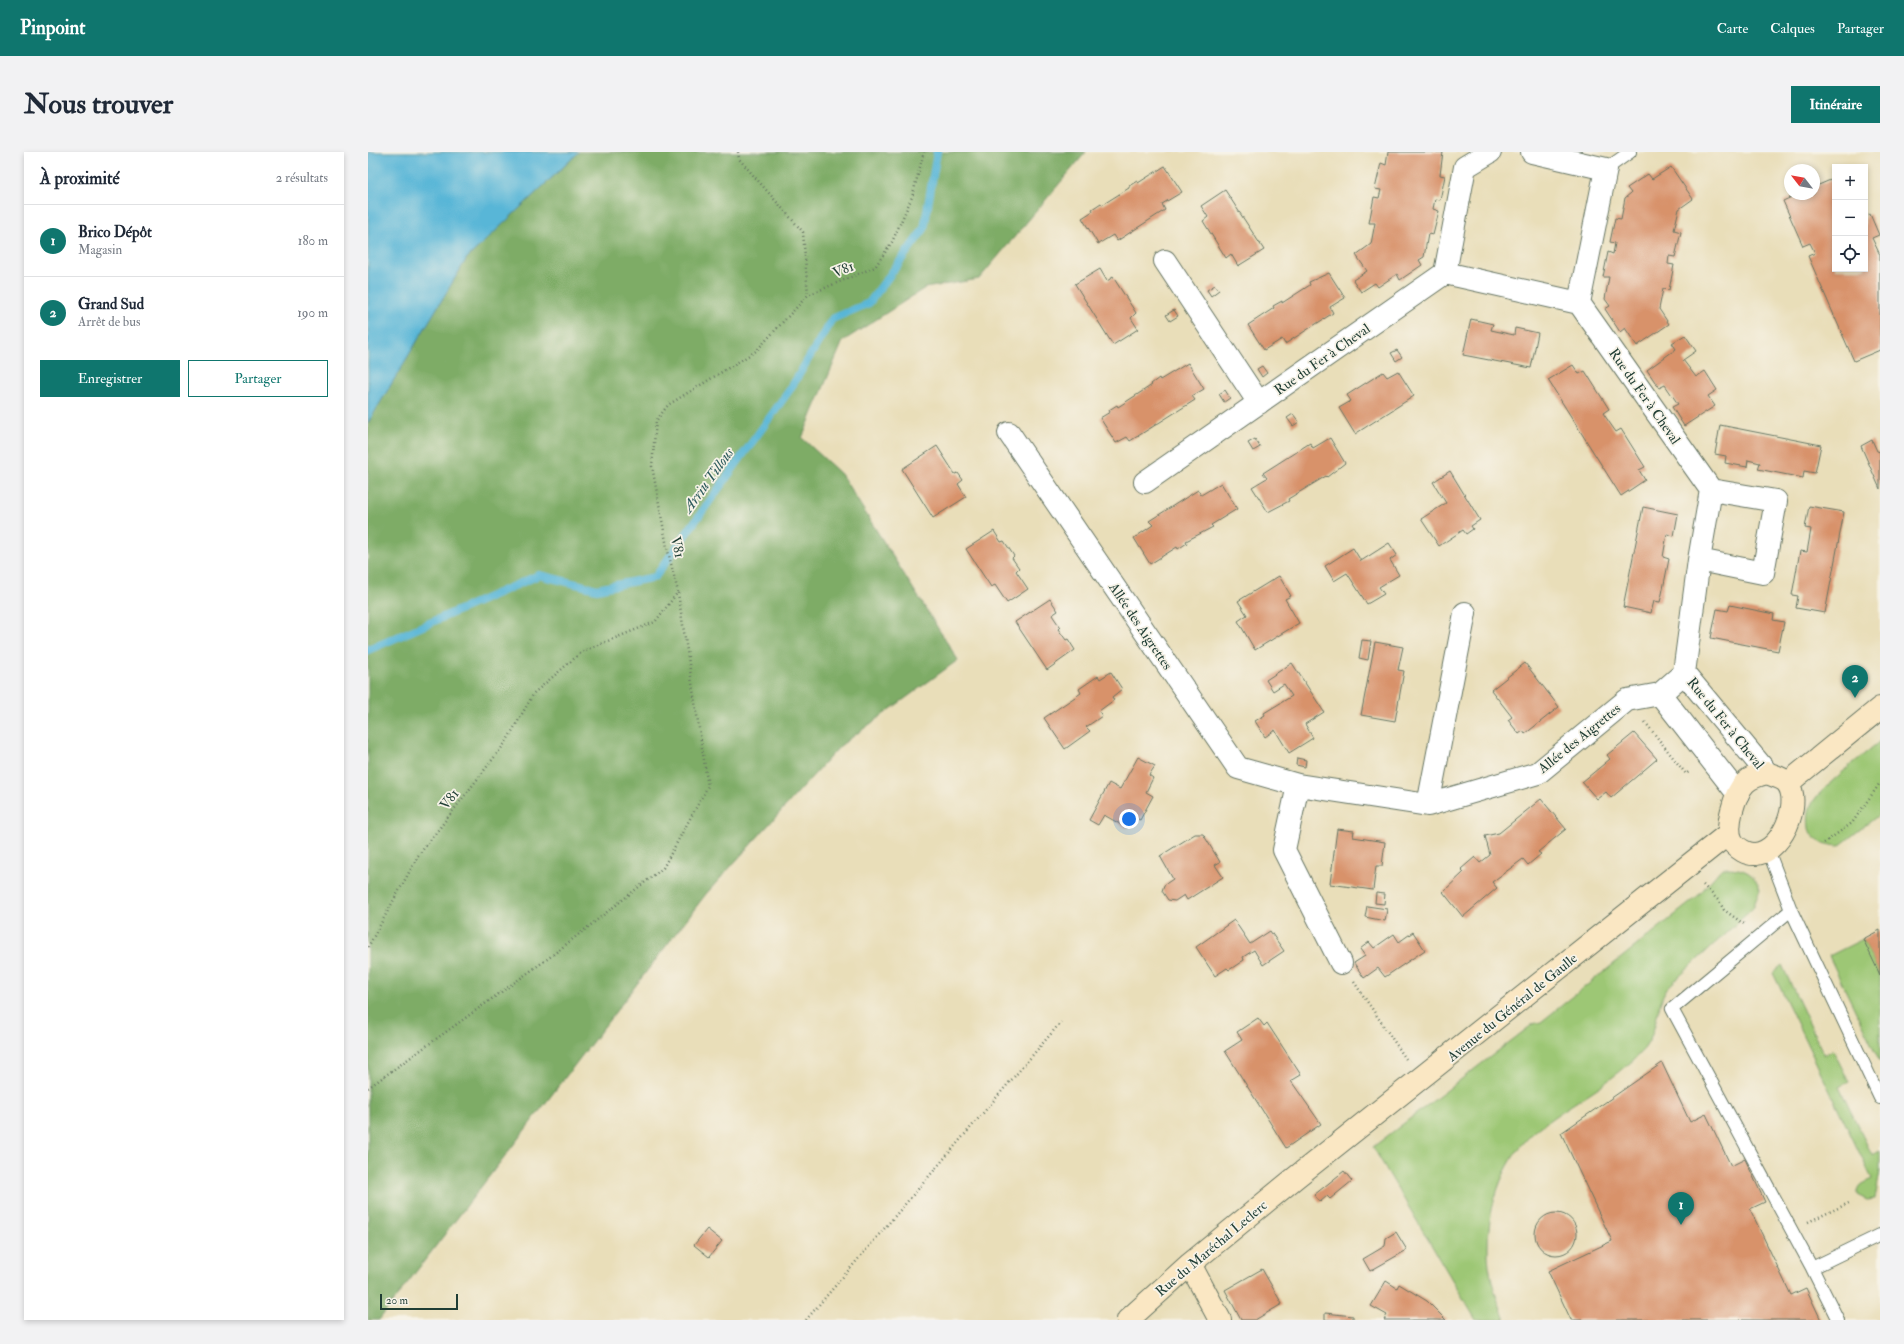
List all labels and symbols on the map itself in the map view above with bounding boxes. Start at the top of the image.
north arrow [1784,164,1820,200]
street label: V81 [830,258,856,281]
street label: Rue du Fer à Cheval [1271,320,1374,399]
street label: Rue du Fer à Cheval [1605,345,1684,448]
water label: Arriu Tillous [677,444,739,518]
street label: V81 [667,535,688,559]
street label: Allée des Aigrettes [1105,579,1176,673]
pin: 2 [1842,665,1868,698]
street label: Rue du Fer à Cheval [1683,674,1768,773]
street label: Allée des Aigrettes [1534,700,1624,778]
street label: V81 [436,786,463,813]
your location [1119,809,1139,829]
street label: Avenue du Général de Gaulle [1443,950,1581,1066]
pin: 1 [1668,1192,1694,1225]
street label: Rue du Maréchal Leclerc [1152,1197,1271,1300]
scale bar [380,1292,458,1311]

